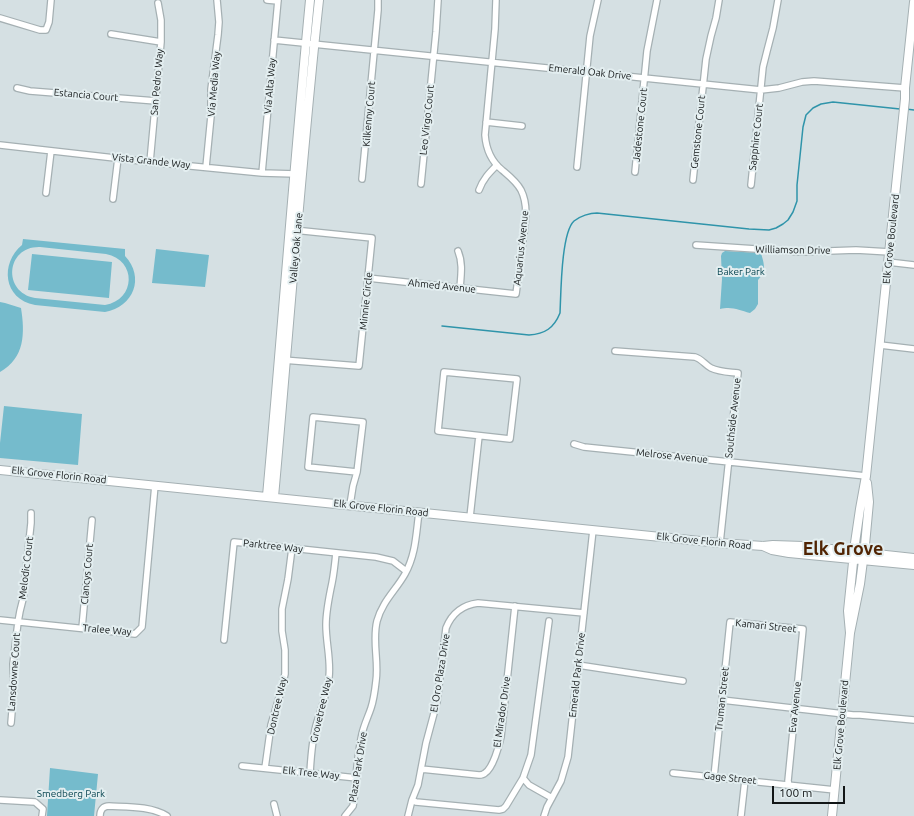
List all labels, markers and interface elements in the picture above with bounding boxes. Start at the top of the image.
street label: San Pedro Way [148,48,166,116]
street label: Via Media Way [205,51,223,117]
street label: Via Alta Way [262,58,278,114]
street label: Emerald Oak Drive [548,62,632,82]
street label: Kilkenny Court [360,81,378,147]
street label: Leo Virgo Court [417,84,437,156]
street label: Estancia Court [53,86,119,104]
street label: Jadestone Court [630,87,650,163]
street label: Gemstone Court [688,95,708,169]
street label: Sapphire Court [747,103,765,171]
street label: Vista Grande Way [111,151,191,171]
street label: Elk Grove Boulevard [880,194,902,284]
street label: Aquarius Avenue [511,210,531,286]
street label: Valley Oak Lane [287,212,305,284]
street label: Williamson Drive [755,243,831,257]
park label: Baker Park [717,266,765,278]
street label: Minnie Circle [357,272,375,330]
street label: Ahmed Avenue [407,276,477,296]
street label: Southside Avenue [723,377,743,459]
street label: Melrose Avenue [635,446,709,466]
street label: Elk Grove Florin Road [11,464,107,486]
street label: Elk Grove Florin Road [333,497,429,519]
street label: Elk Grove Florin Road [656,530,752,552]
street label: Melodic Court [16,536,36,600]
street label: Parktree Way [243,537,303,555]
district label: Elk Grove [803,538,883,560]
street label: Clancys Court [78,543,96,605]
street label: Kamari Street [735,617,797,635]
street label: Tralee Way [82,622,132,638]
street label: Lansdowne Court [5,632,23,712]
street label: Emerald Park Drive [567,632,587,718]
street label: El Oro Plaza Drive [428,633,452,713]
street label: Truman Street [713,666,731,732]
street label: Dontree Way [265,676,289,736]
street label: Grovetree Way [308,676,334,744]
street label: El Mirador Drive [491,676,513,748]
street label: Elk Grove Boulevard [831,680,851,770]
street label: Eva Avenue [786,681,804,733]
street label: Plaza Park Drive [346,731,370,803]
street label: Elk Tree Way [282,764,340,782]
street label: Gage Street [703,769,757,787]
scale bar [774,778,847,804]
text: 100 m [779,786,812,799]
park label: Smedberg Park [37,788,105,800]

